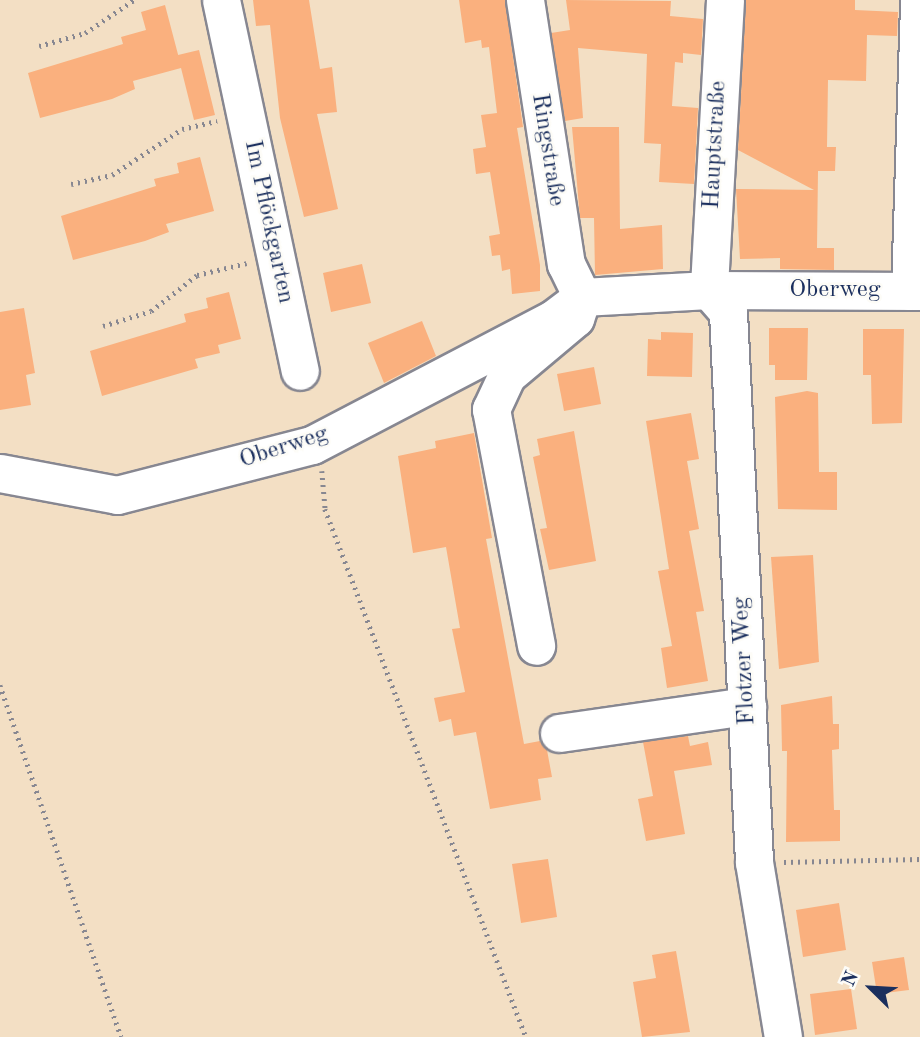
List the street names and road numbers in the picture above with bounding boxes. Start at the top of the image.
street label: Hauptstraße [698,80,734,210]
street label: Ringstraße [524,92,570,208]
street label: Im Pflöckgarten [237,138,299,306]
street label: Oberweg [789,277,881,305]
street label: Oberweg [236,420,332,476]
street label: Flotzer Weg [727,596,763,726]

